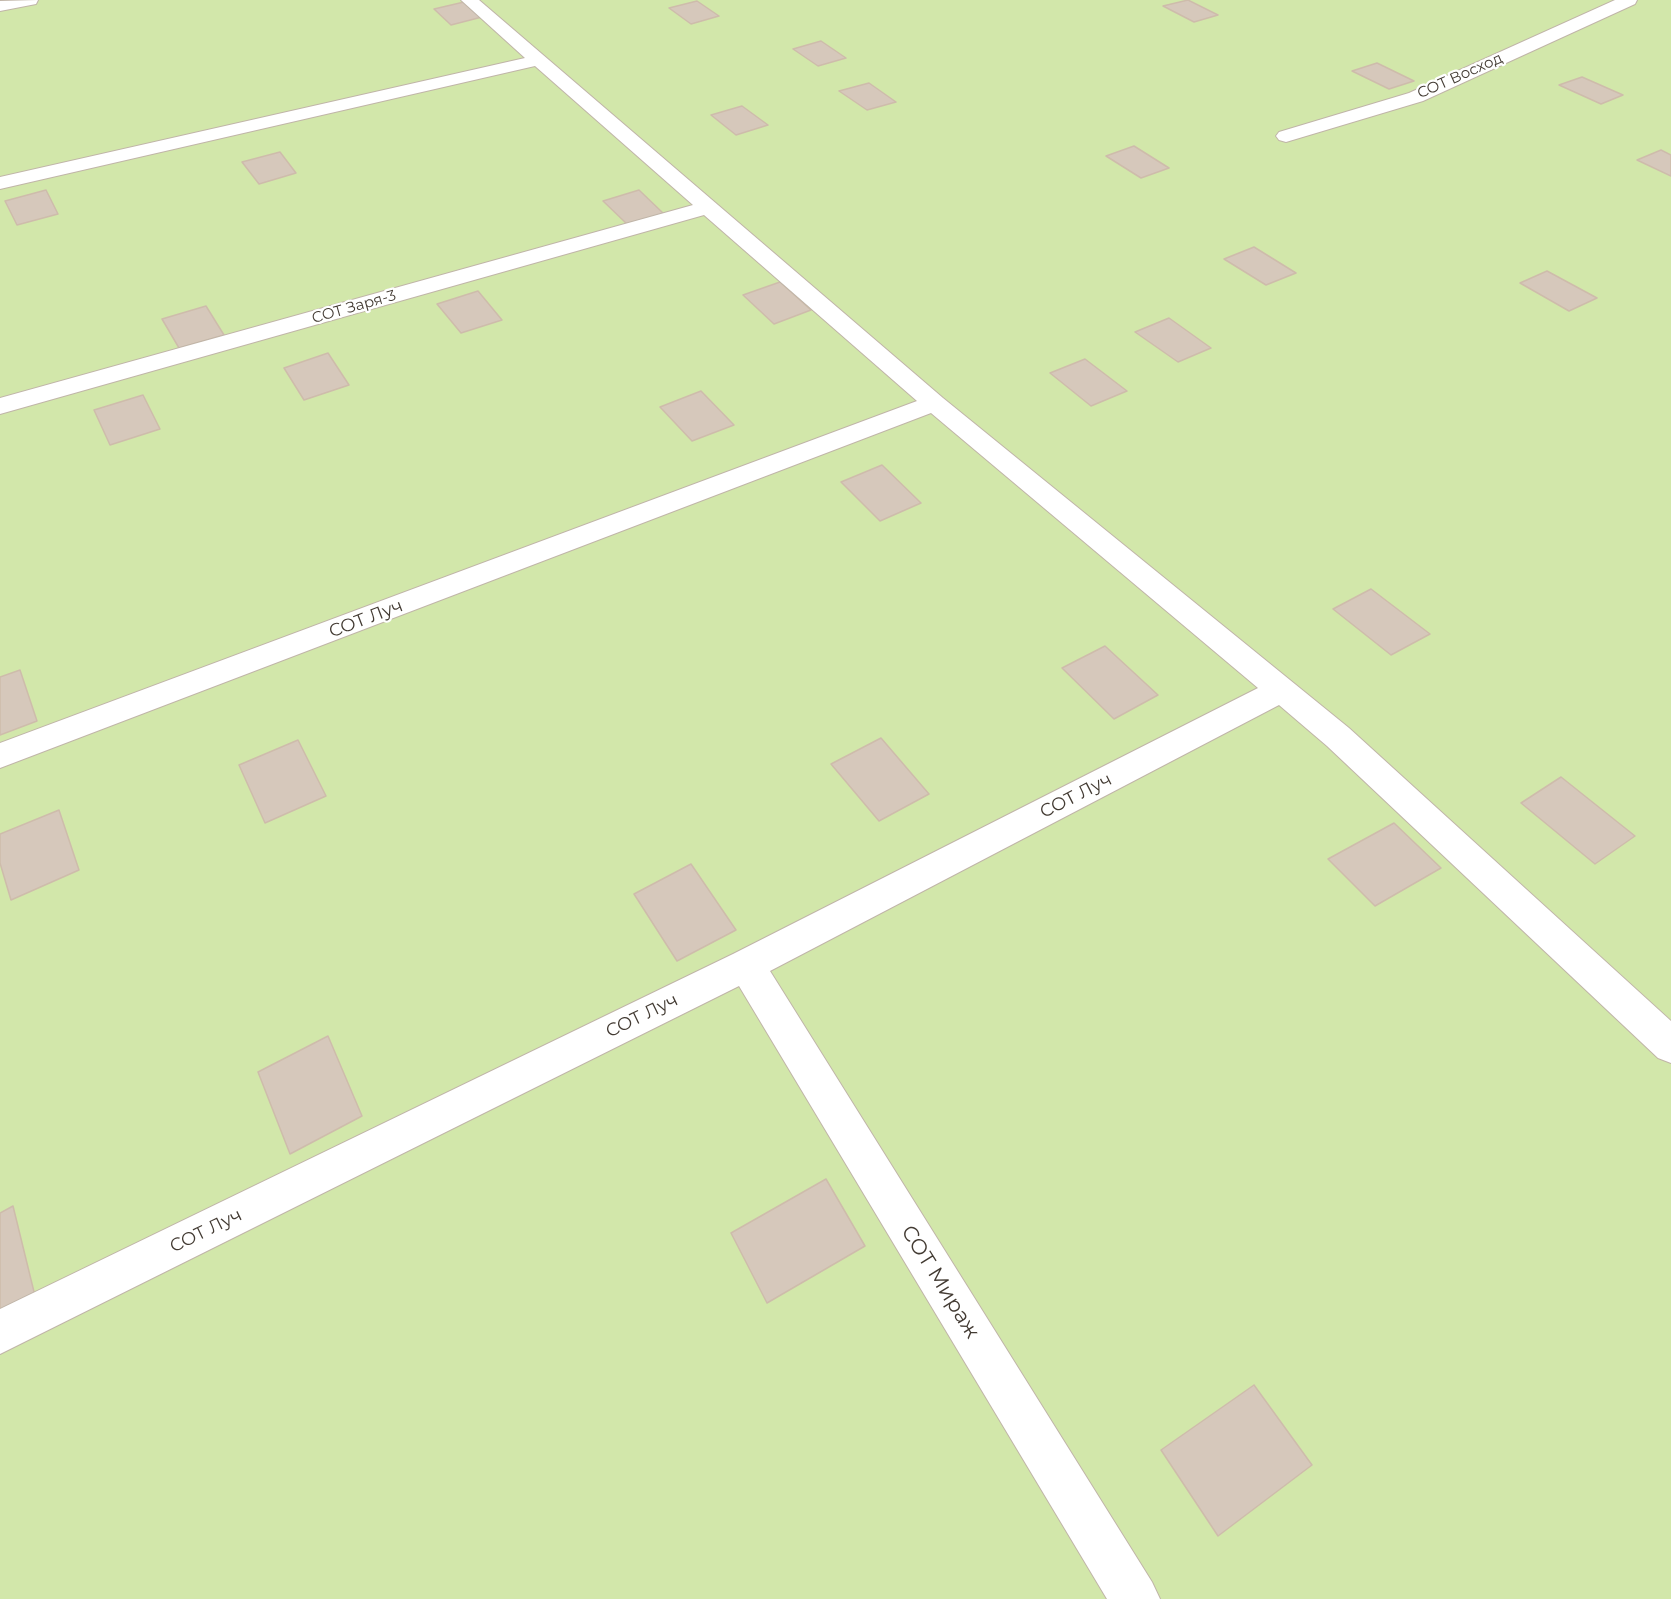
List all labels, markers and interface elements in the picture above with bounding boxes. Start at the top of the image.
street label: СОТ Восход [1415,49,1505,103]
street label: СОТ Заря-3 [310,286,398,328]
street label: СОТ Луч [326,595,406,643]
street label: СОТ Луч [1037,769,1115,823]
street label: СОТ Луч [602,989,682,1043]
street label: СОТ Луч [166,1204,246,1258]
street label: СОТ Мираж [895,1221,985,1343]

